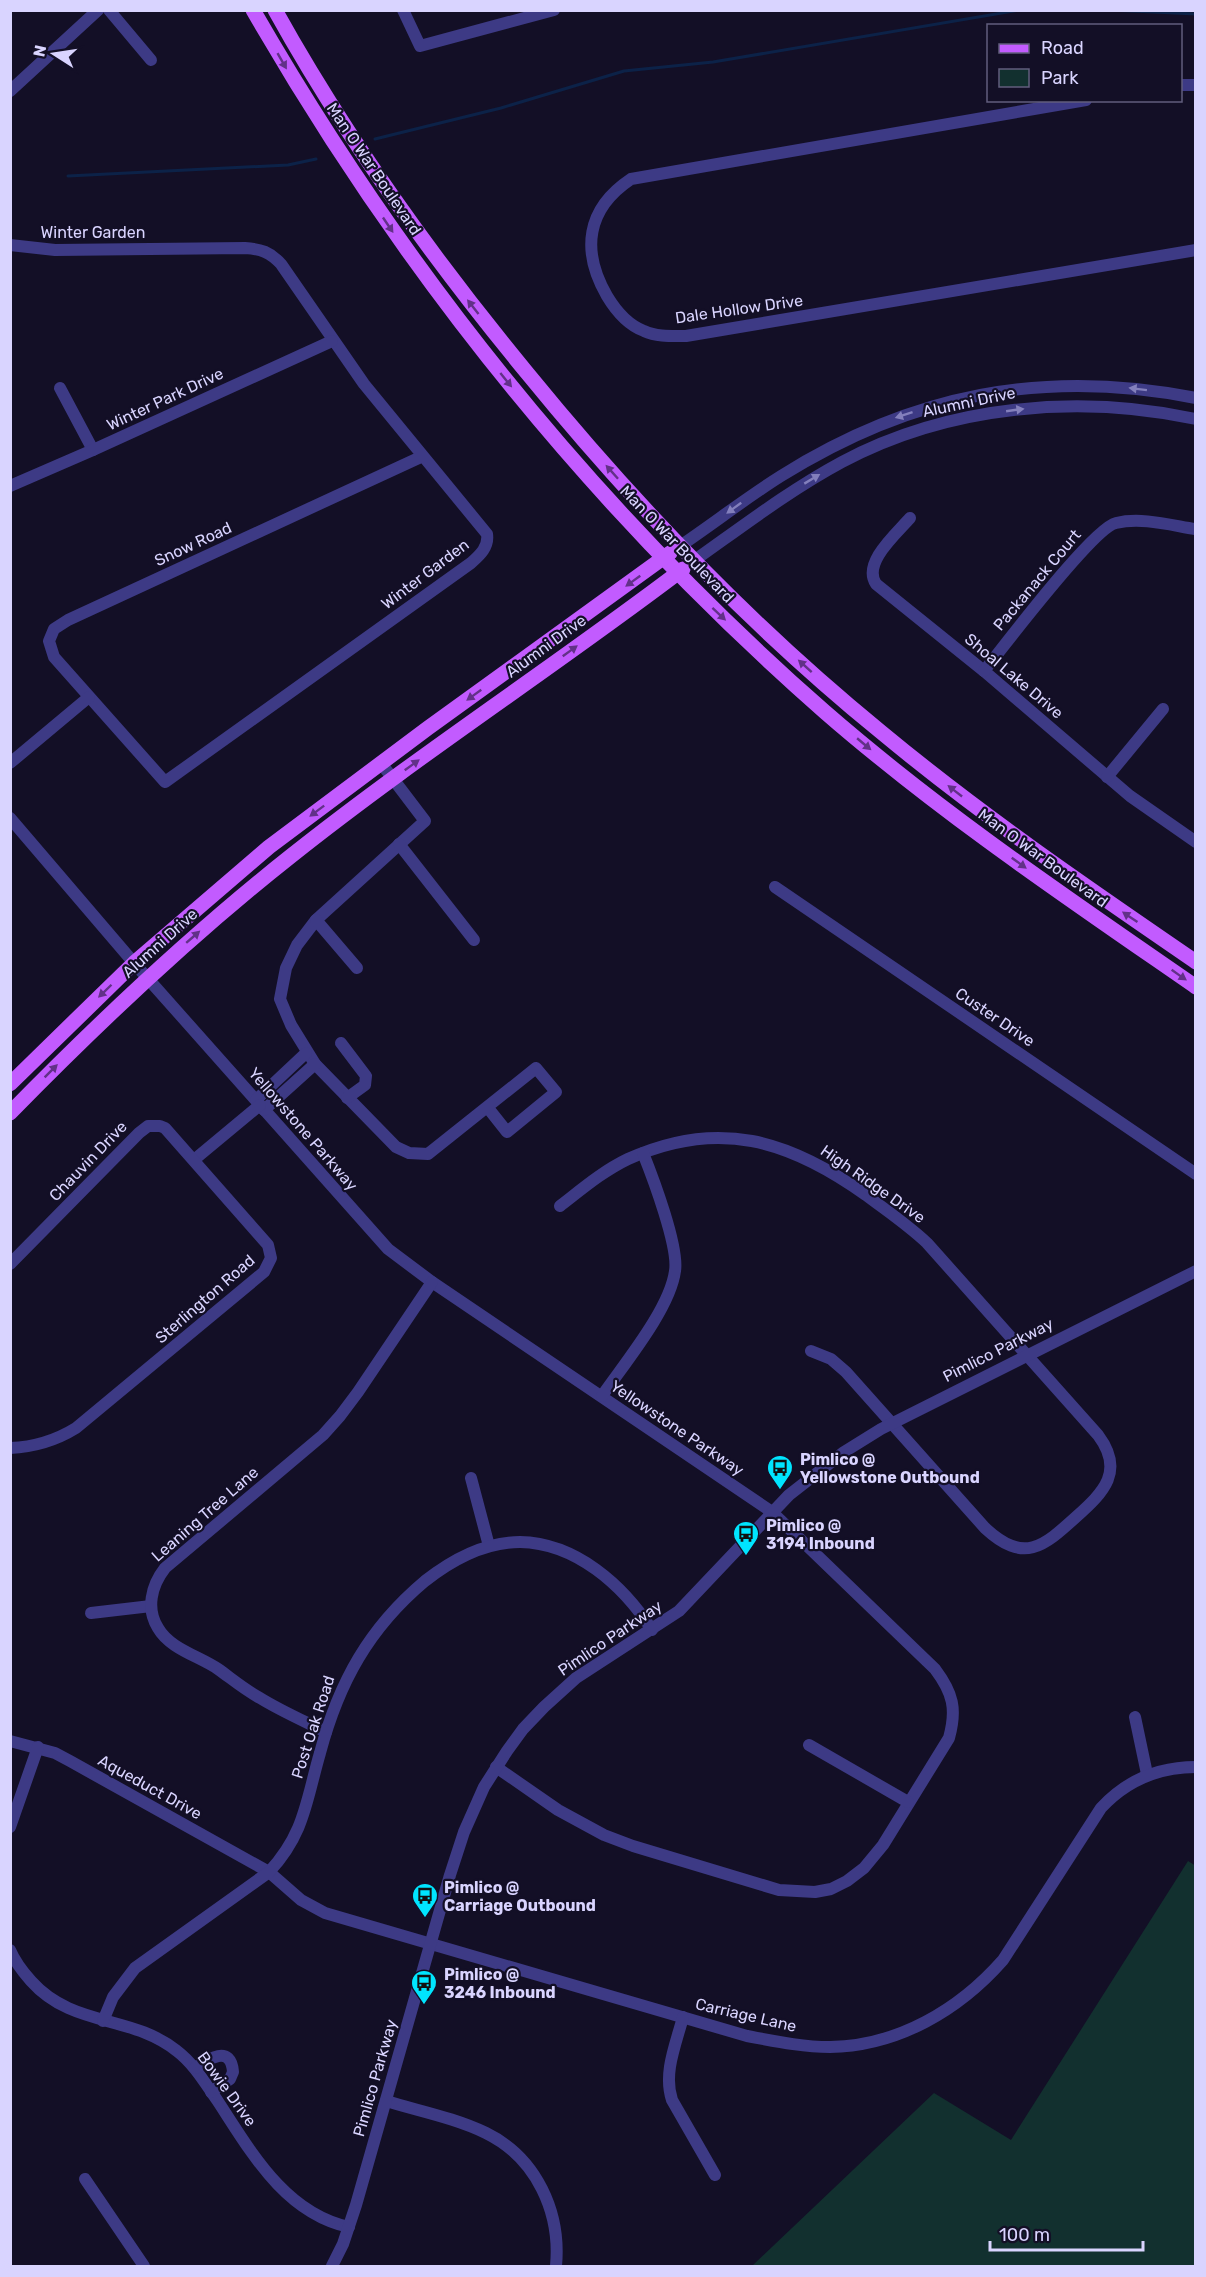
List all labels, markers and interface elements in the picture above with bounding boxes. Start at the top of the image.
north arrow [24,24,84,84]
legend [987,24,1182,102]
text: Road [1041,37,1084,59]
text: N [29,43,50,59]
one-way arrow [277,53,288,69]
text: Park [1041,67,1079,89]
street label: Man O War Boulevard [323,99,425,239]
one-way arrow [383,216,394,233]
street label: Winter Garden [41,223,145,242]
street label: Dale Hollow Drive [674,291,804,327]
one-way arrow [467,299,479,314]
street label: Winter Park Drive [104,364,226,434]
one-way arrow [500,372,513,388]
street label: Alumni Drive [921,383,1017,421]
one-way arrow [1128,384,1147,393]
one-way arrow [1005,406,1024,415]
one-way arrow [895,411,913,420]
one-way arrow [606,465,619,480]
one-way arrow [804,474,820,485]
street label: Man O War Boulevard [616,481,738,607]
one-way arrow [726,502,742,514]
street label: Snow Road [151,518,235,570]
street label: Packanack Court [989,526,1085,634]
street label: Winter Garden [377,535,473,613]
one-way arrow [625,575,641,587]
one-way arrow [711,607,726,620]
street label: Alumni Drive [502,611,590,681]
street label: Shoal Lake Drive [961,629,1067,723]
one-way arrow [562,645,578,657]
one-way arrow [798,660,813,673]
one-way arrow [467,689,483,701]
one-way arrow [856,738,872,751]
one-way arrow [404,759,420,771]
one-way arrow [947,786,962,798]
one-way arrow [310,804,325,816]
street label: Man O War Boulevard [975,805,1111,911]
one-way arrow [1011,857,1026,869]
street label: Alumni Drive [119,904,201,982]
one-way arrow [1122,912,1138,923]
one-way arrow [185,931,200,944]
one-way arrow [1170,969,1186,981]
one-way arrow [98,983,112,997]
street label: Custer Drive [952,983,1038,1051]
street label: Yellowstone Parkway [244,1064,362,1195]
one-way arrow [44,1065,58,1079]
street label: Chauvin Drive [45,1117,131,1205]
street label: High Ridge Drive [817,1141,929,1227]
street label: Sterlington Road [152,1251,258,1347]
street label: Pimlico Parkway [940,1314,1057,1386]
street label: Yellowstone Parkway [607,1376,747,1480]
place label: Pimlico @ Yellowstone Outbound [800,1450,980,1487]
bus stop icon: Pimlico @ Yellowstone Outbound [765,1453,795,1491]
street label: Leaning Tree Lane [148,1462,262,1566]
place label: Pimlico @ 3194 Inbound [766,1516,875,1553]
bus stop icon: Pimlico @ 3194 Inbound [731,1519,761,1557]
street label: Pimlico Parkway [554,1596,666,1680]
street label: Post Oak Road [287,1673,339,1781]
street label: Aqueduct Drive [95,1751,205,1823]
place label: Pimlico @ Carriage Outbound [444,1878,596,1915]
bus stop icon: Pimlico @ Carriage Outbound [410,1881,440,1919]
place label: Pimlico @ 3246 Inbound [444,1965,556,2002]
bus stop icon: Pimlico @ 3246 Inbound [409,1968,439,2006]
street label: Carriage Lane [694,1994,798,2036]
street label: Pimlico Parkway [349,2017,401,2139]
street label: Bowie Drive [194,2048,260,2130]
scale bar [990,2214,1143,2252]
text: 100 m [999,2224,1050,2246]

